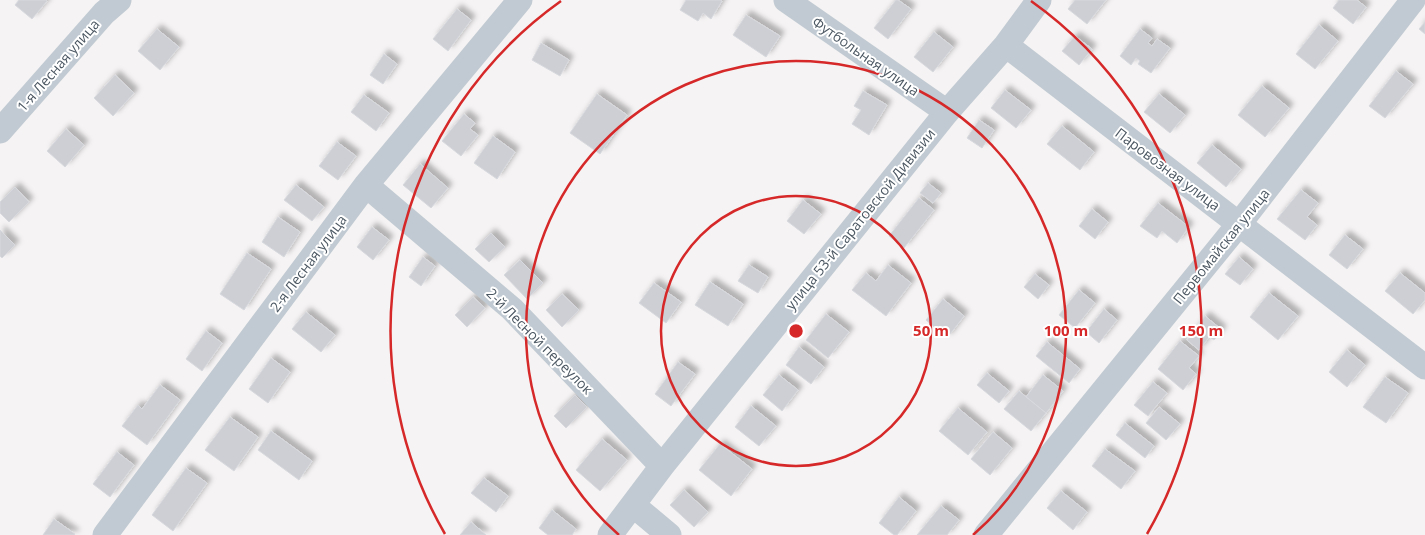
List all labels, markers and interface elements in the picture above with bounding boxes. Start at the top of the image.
street label: Футбольная улица [809,12,923,100]
street label: 1-я Лесная улица [13,15,103,115]
street label: Паровозная улица [1112,123,1224,215]
street label: улица 53-й Саратовской Дивизии [781,124,939,314]
street label: Первомайская улица [1168,184,1274,308]
street label: 2-я Лесная улица [265,211,351,315]
street label: 2-й Лесной переулок [483,284,598,399]
text: 50 m [913,320,949,340]
text: 100 m [1044,320,1088,340]
text: 150 m [1179,320,1223,340]
centre of rings [787,322,805,340]

